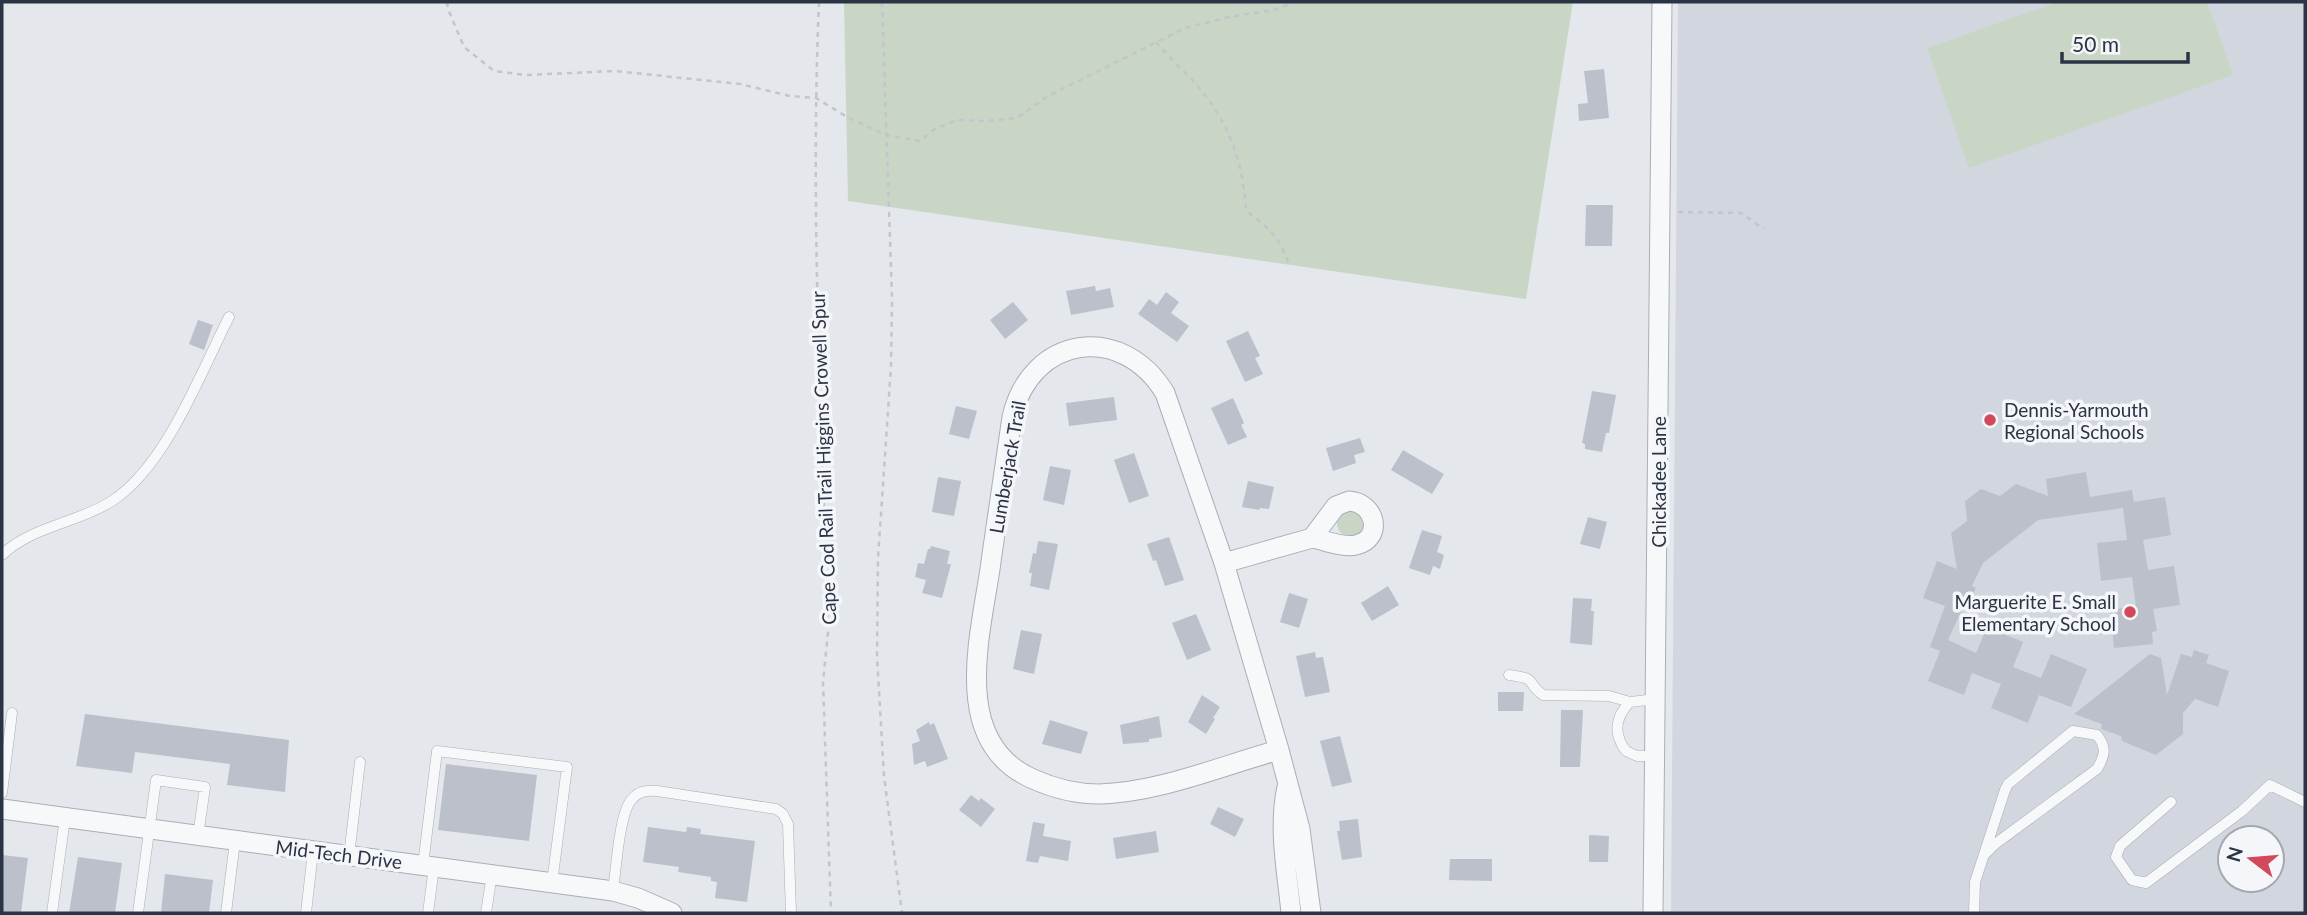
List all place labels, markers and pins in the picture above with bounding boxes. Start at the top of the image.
place label: Dennis-Yarmouth Regional Schools [2004,398,2149,443]
marker: Dennis-Yarmouth Regional Schools [1982,412,1998,428]
place label: Marguerite E. Small Elementary School [1954,590,2116,635]
marker: Marguerite E. Small Elementary School [2122,604,2138,620]

